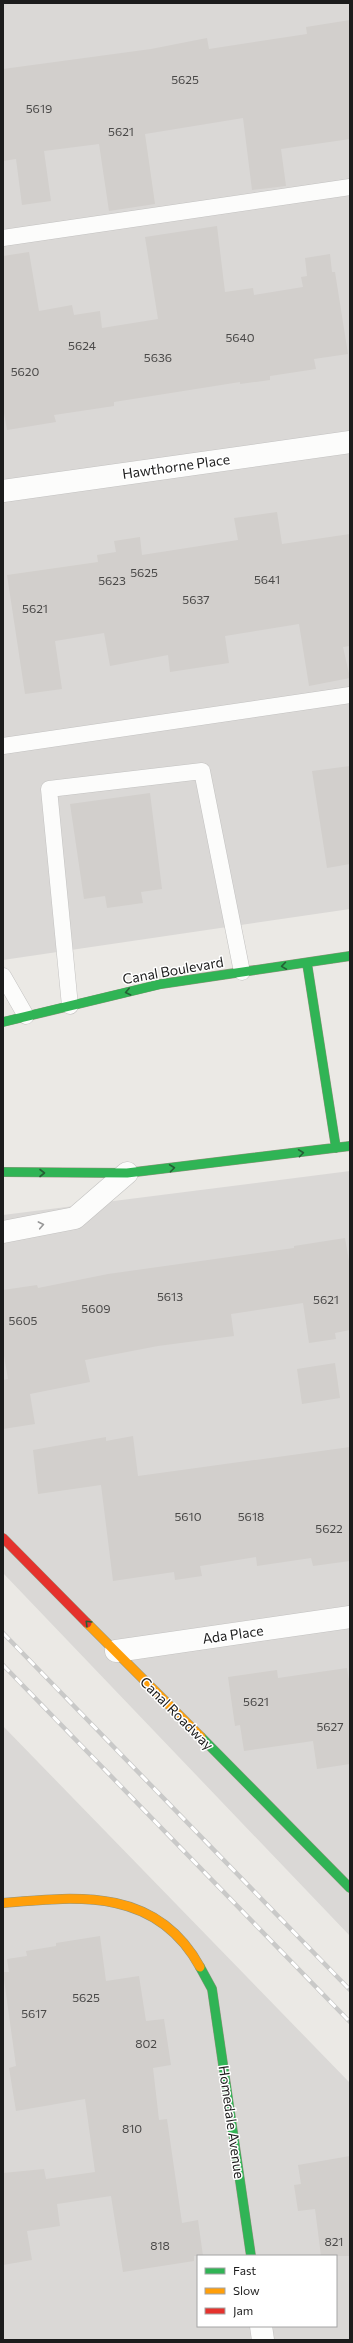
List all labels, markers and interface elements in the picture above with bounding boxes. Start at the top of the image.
house number: 5625 [171,72,199,86]
house number: 5619 [26,101,52,115]
house number: 5621 [108,124,134,138]
house number: 5640 [225,330,255,344]
house number: 5624 [68,338,96,352]
house number: 5636 [144,350,172,364]
house number: 5620 [11,364,39,378]
street label: Hawthorne Place [121,450,231,482]
house number: 5625 [130,565,158,579]
house number: 5641 [254,572,280,586]
house number: 5623 [98,573,126,587]
house number: 5637 [182,592,210,606]
house number: 5621 [22,601,48,615]
street label: Canal Boulevard [121,953,225,987]
one-way arrow [281,961,287,970]
one-way arrow [125,987,131,995]
one-way arrow [298,1148,304,1157]
one-way arrow [169,1164,175,1173]
one-way arrow [39,1169,45,1177]
one-way arrow [38,1221,44,1229]
house number: 5613 [157,1289,183,1303]
house number: 5621 [313,1292,339,1306]
house number: 5609 [81,1301,111,1315]
house number: 5605 [9,1313,38,1327]
house number: 5610 [174,1509,202,1523]
house number: 5618 [238,1509,264,1523]
house number: 5622 [315,1521,343,1535]
one-way arrow [85,1620,93,1628]
street label: Ada Place [201,1621,265,1647]
street label: Canal Roadway [137,1673,217,1753]
house number: 5621 [243,1694,269,1708]
house number: 5627 [316,1719,344,1733]
house number: 5625 [72,1990,100,2004]
house number: 5617 [21,2006,47,2020]
house number: 802 [135,2036,157,2050]
street label: Homedale Avenue [216,2064,248,2180]
house number: 810 [122,2121,142,2135]
house number: 821 [324,2234,344,2248]
house number: 818 [150,2238,170,2252]
legend [197,2255,337,2327]
text: Fast [233,2263,256,2277]
text: Slow [233,2283,260,2297]
text: Jam [233,2303,253,2318]

